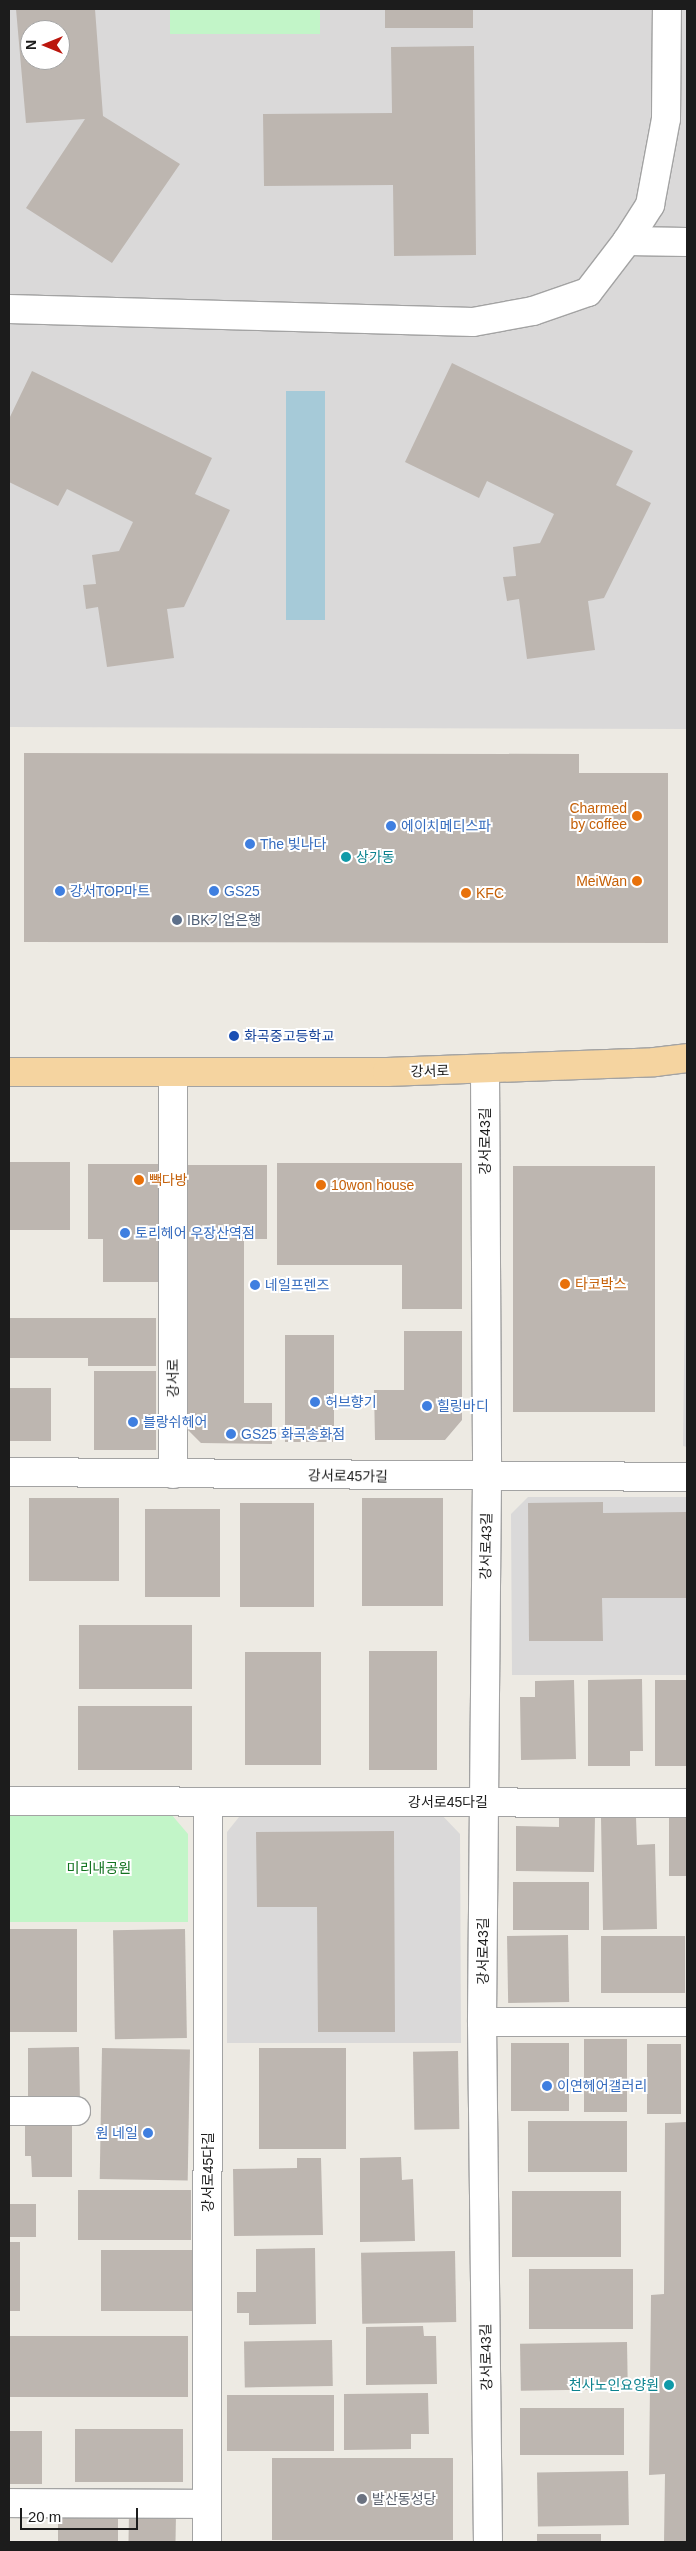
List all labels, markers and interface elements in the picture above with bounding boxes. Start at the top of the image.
north arrow [20,20,70,70]
text: N [23,40,39,50]
place label: Charmed by coffee [569,800,627,832]
marker: Charmed by coffee [631,810,643,822]
place label: 에이치메디스파 [401,818,491,834]
marker: 에이치메디스파 [385,820,397,832]
place label: The 빛나다 [260,836,327,852]
marker: The 빛나다 [244,838,256,850]
place label: 상가동 [356,849,395,865]
marker: 상가동 [340,851,352,863]
place label: MeiWan [576,873,627,889]
marker: MeiWan [631,875,643,887]
place label: 강서TOP마트 [70,883,150,899]
place label: GS25 [224,883,260,899]
marker: 강서TOP마트 [54,885,66,897]
marker: GS25 [208,885,220,897]
place label: KFC [476,885,504,901]
marker: KFC [460,887,472,899]
place label: IBK기업은행 [187,912,261,928]
marker: IBK기업은행 [171,914,183,926]
place label: 화곡중고등학교 [244,1028,334,1044]
marker: 화곡중고등학교 [228,1030,240,1042]
street label: 강서로 [410,1062,450,1080]
street label: 강서로43길 [477,1107,493,1175]
place label: 빽다방 [149,1172,188,1188]
marker: 빽다방 [133,1174,145,1186]
place label: 10won house [331,1177,414,1193]
marker: 10won house [315,1179,327,1191]
place label: 토리헤어 우장산역점 [135,1225,255,1241]
marker: 토리헤어 우장산역점 [119,1227,131,1239]
place label: 타코박스 [575,1276,627,1292]
place label: 네일프렌즈 [265,1277,329,1293]
marker: 타코박스 [559,1278,571,1290]
marker: 네일프렌즈 [249,1279,261,1291]
street label: 강서로 [165,1359,181,1397]
place label: 허브향기 [325,1394,377,1410]
marker: 허브향기 [309,1396,321,1408]
place label: 힐링바디 [437,1398,489,1414]
marker: 힐링바디 [421,1400,433,1412]
place label: 블랑쉬헤어 [143,1414,207,1430]
marker: 블랑쉬헤어 [127,1416,139,1428]
place label: GS25 화곡송화점 [241,1426,345,1442]
marker: GS25 화곡송화점 [225,1428,237,1440]
street label: 강서로45가길 [308,1467,388,1485]
street label: 강서로43길 [477,1512,495,1580]
street label: 강서로45다길 [408,1794,488,1810]
park label: 미리내공원 [67,1860,131,1876]
street label: 강서로43길 [475,1917,491,1985]
place label: 이연헤어갤러리 [557,2078,647,2094]
marker: 이연헤어갤러리 [541,2080,553,2092]
place label: 원 네일 [95,2125,138,2141]
marker: 원 네일 [142,2127,154,2139]
street label: 강서로45다길 [200,2132,216,2212]
street label: 강서로43길 [477,2323,495,2391]
place label: 천사노인요양원 [569,2377,659,2393]
marker: 천사노인요양원 [663,2379,675,2391]
place label: 발산동성당 [372,2491,436,2507]
marker: 발산동성당 [356,2493,368,2505]
scale bar [22,2498,140,2530]
text: 20 m [28,2508,61,2525]

